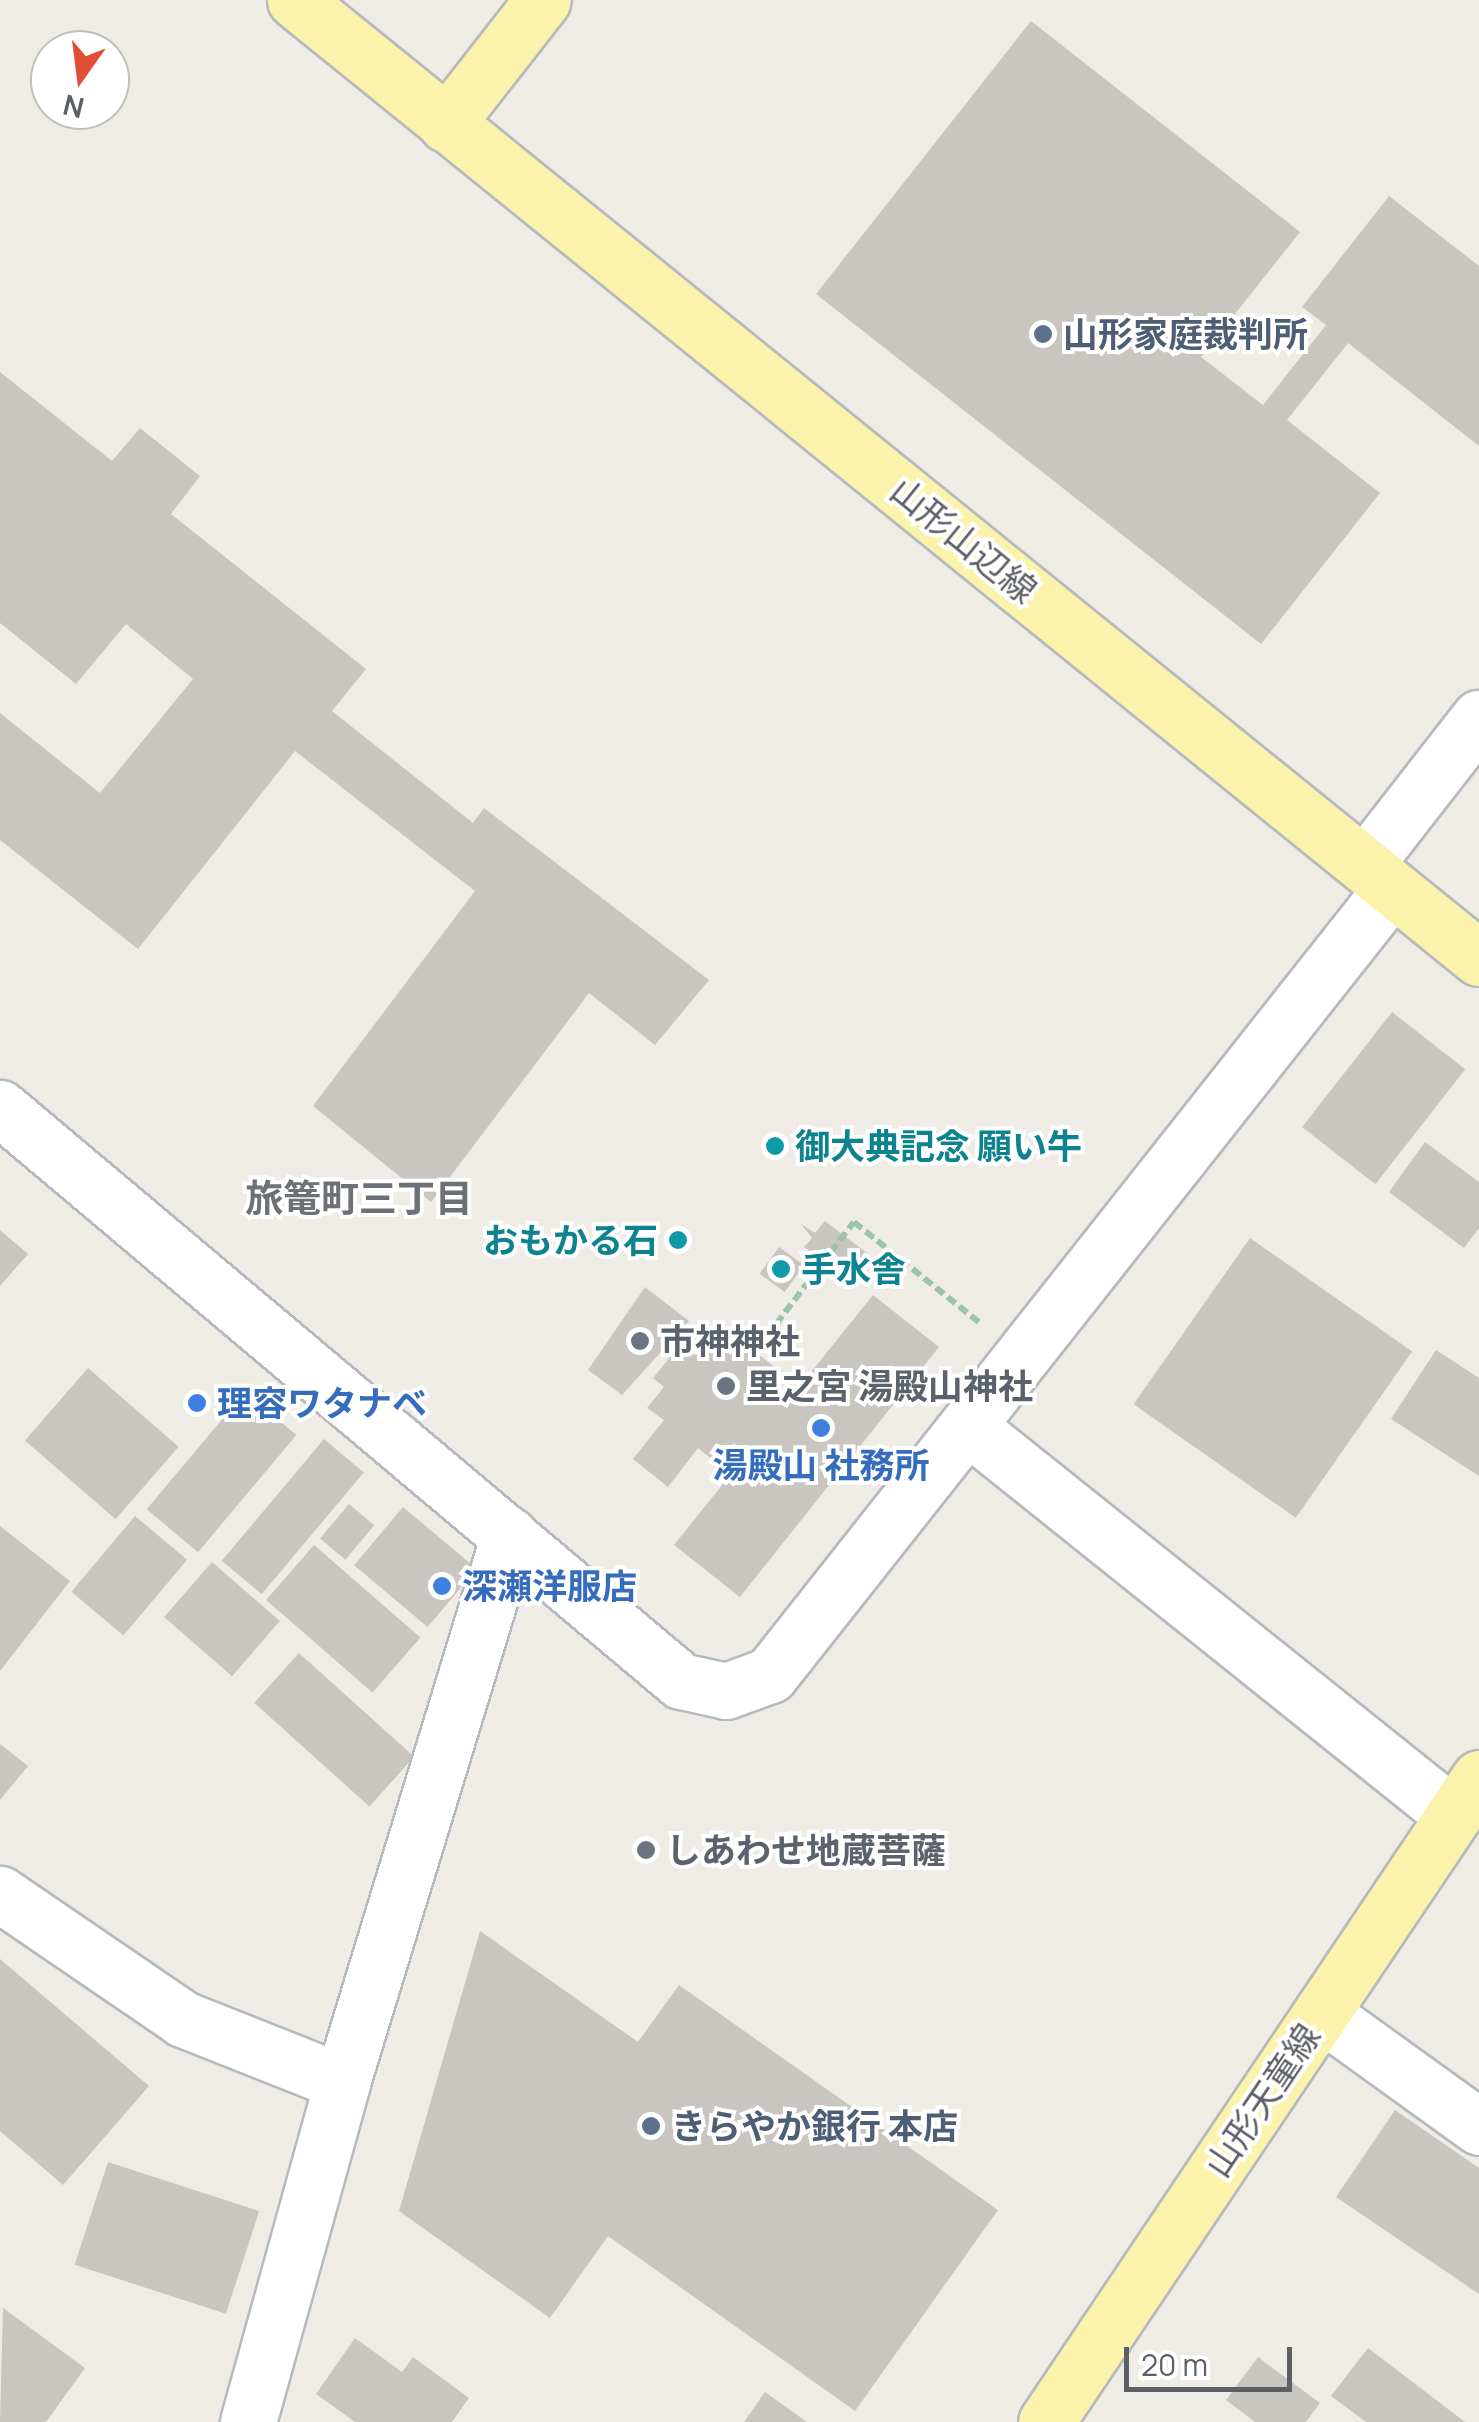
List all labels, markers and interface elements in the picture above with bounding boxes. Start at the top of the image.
north arrow [30,30,130,130]
text: N [59,86,88,128]
place label: 山形家庭裁判所 [1063,313,1308,355]
marker: 山形家庭裁判所 [1032,323,1054,345]
street label: 山形山辺線 [883,469,1045,611]
place label: 御大典記念 願い牛 [795,1125,1082,1167]
marker: 御大典記念 願い牛 [764,1135,786,1157]
district label: 旅篭町三丁目 [245,1175,473,1221]
place label: おもかる石 [483,1219,658,1261]
marker: おもかる石 [667,1229,689,1251]
place label: 手水舎 [801,1248,906,1290]
marker: 手水舎 [770,1258,792,1280]
place label: 市神神社 [660,1320,800,1362]
marker: 市神神社 [629,1330,651,1352]
place label: 里之宮 湯殿山神社 [746,1365,1033,1407]
marker: 里之宮 湯殿山神社 [715,1375,737,1397]
place label: 理容ワタナベ [217,1382,427,1424]
marker: 理容ワタナベ [186,1392,208,1414]
marker: 湯殿山 社務所 [810,1417,832,1439]
place label: 湯殿山 社務所 [713,1444,929,1486]
place label: 深瀬洋服店 [462,1565,637,1607]
marker: 深瀬洋服店 [431,1575,453,1597]
place label: しあわせ地蔵菩薩 [666,1829,946,1871]
marker: しあわせ地蔵菩薩 [635,1839,657,1861]
street label: 山形天童線 [1196,2016,1328,2184]
place label: きらやか銀行 本店 [671,2105,958,2147]
marker: きらやか銀行 本店 [640,2115,662,2137]
scale bar [1129,2327,1296,2389]
text: 20 m [1141,2344,1208,2385]

